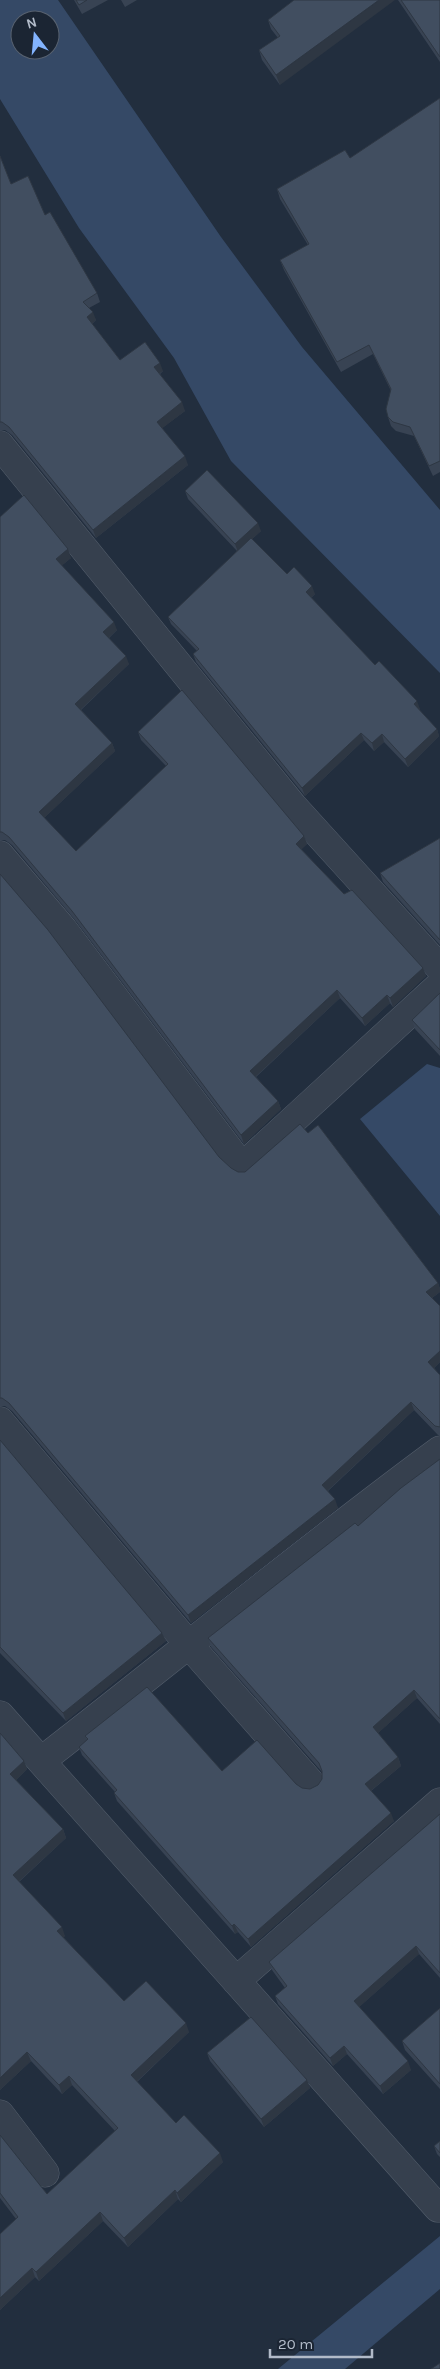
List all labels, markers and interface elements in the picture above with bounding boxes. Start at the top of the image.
north arrow [10,10,60,60]
text: N [24,13,39,33]
scale bar [270,2326,372,2358]
text: 20 m [278,2335,313,2353]

